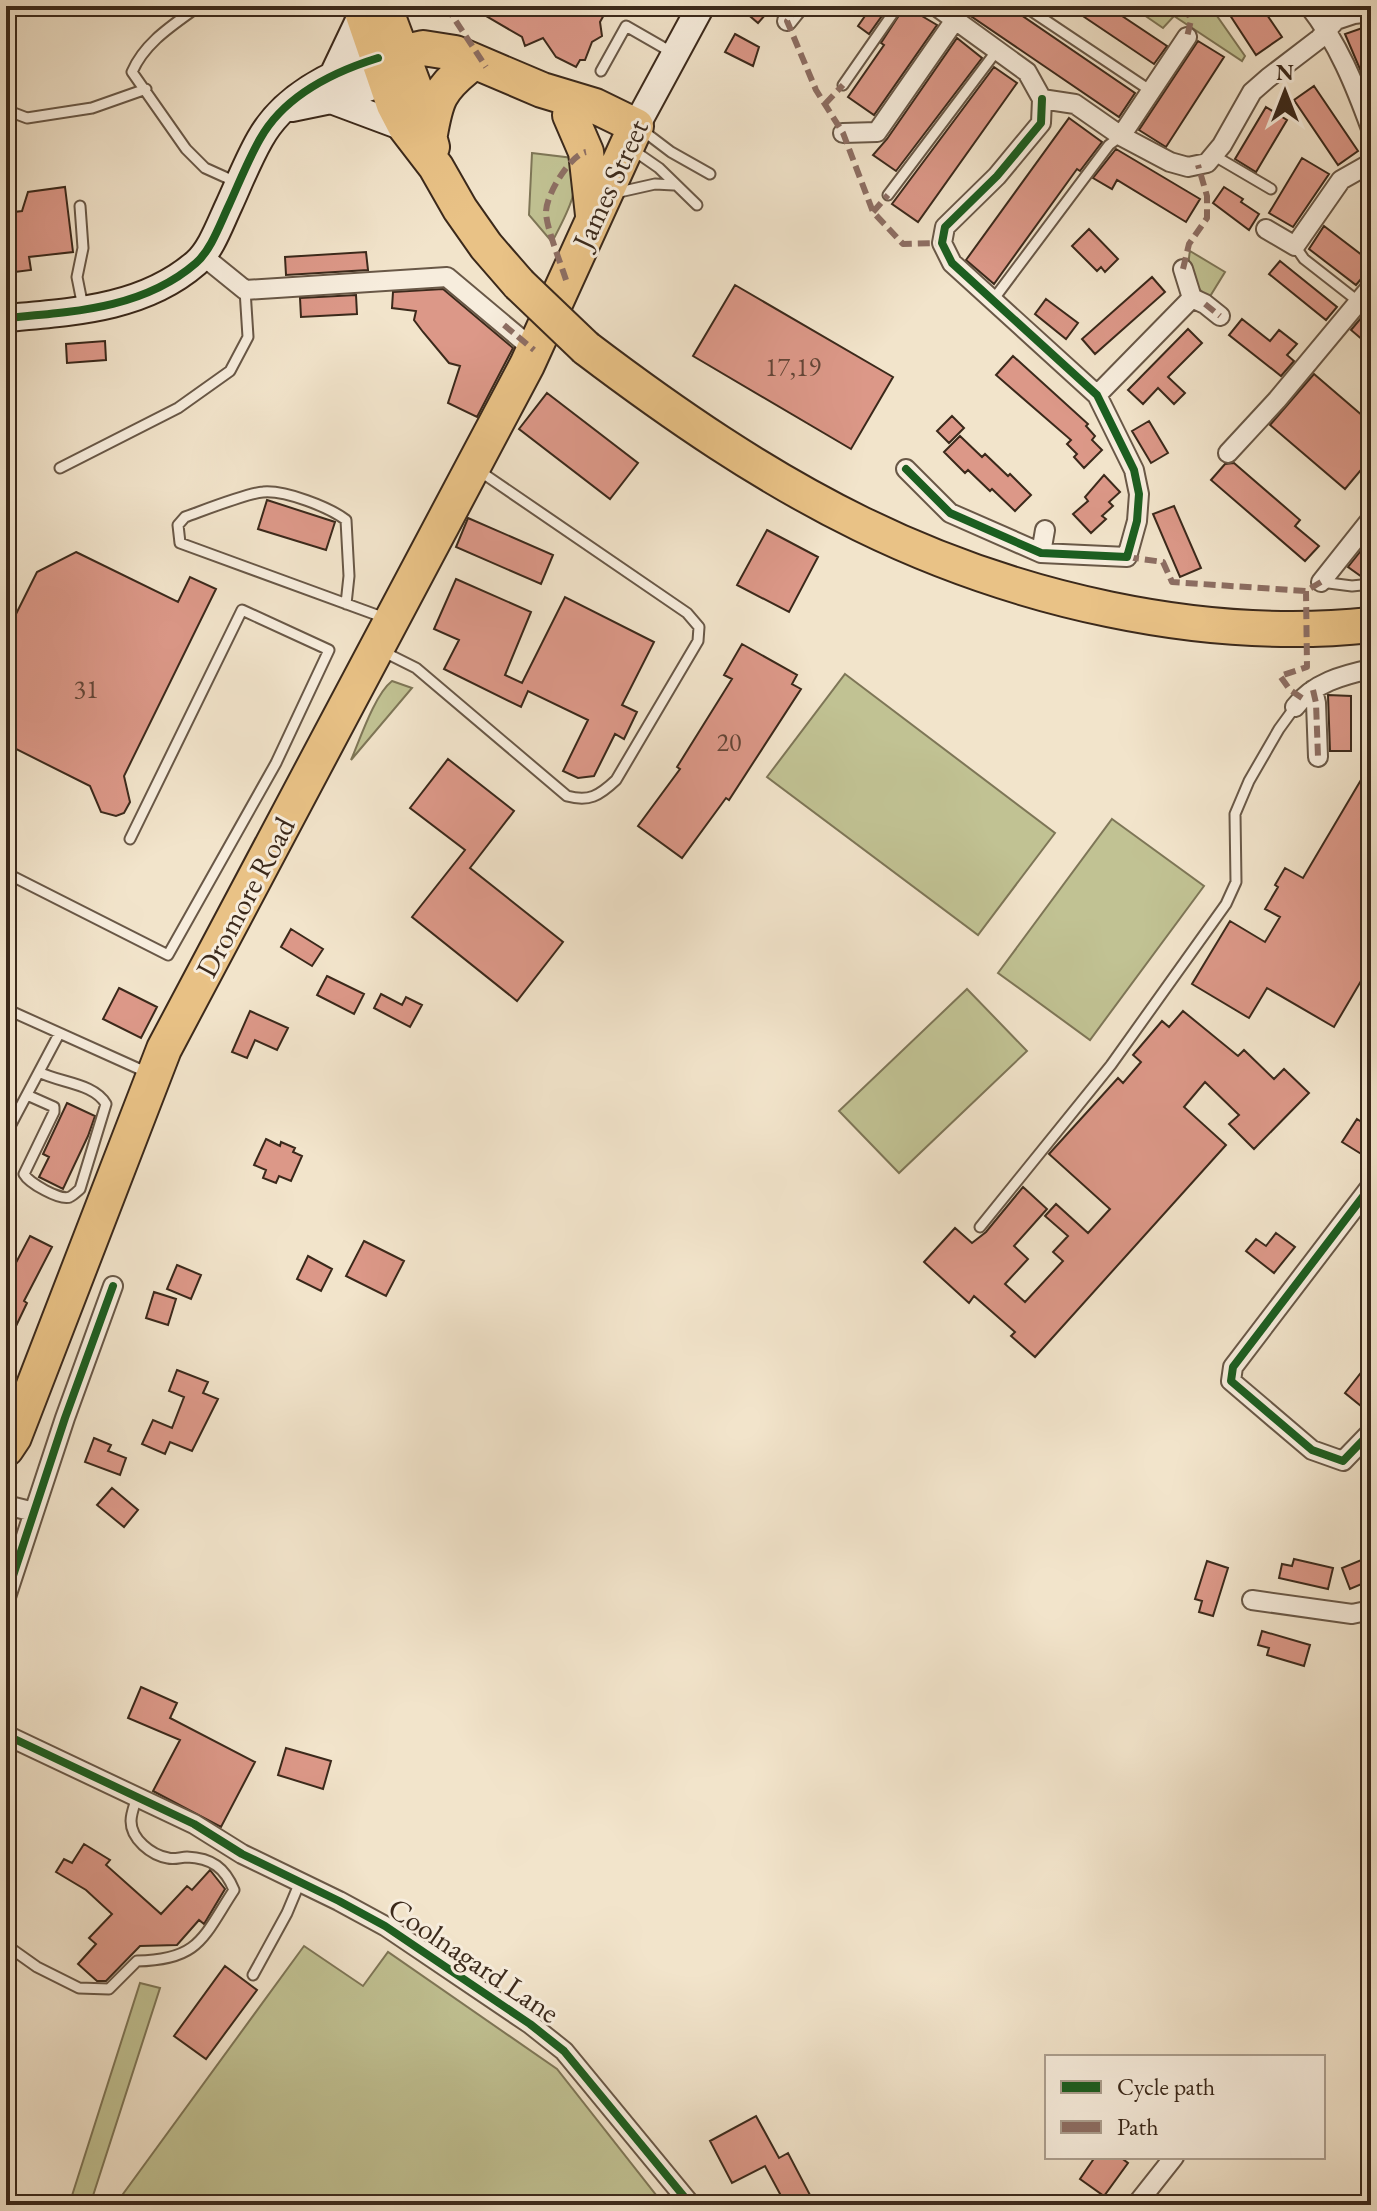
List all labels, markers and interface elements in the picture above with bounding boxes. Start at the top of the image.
north arrow [1245,52,1325,132]
text: N [1276,58,1294,87]
street label: James Street [562,112,657,258]
house number: 17,19 [765,350,821,384]
house number: 31 [74,672,98,706]
house number: 20 [717,725,741,759]
street label: Dromore Road [186,809,304,984]
street label: Coolnagard Lane [381,1888,567,2032]
legend [1045,2055,1325,2159]
text: Cycle path [1117,2071,1215,2102]
text: Path [1117,2111,1159,2142]

